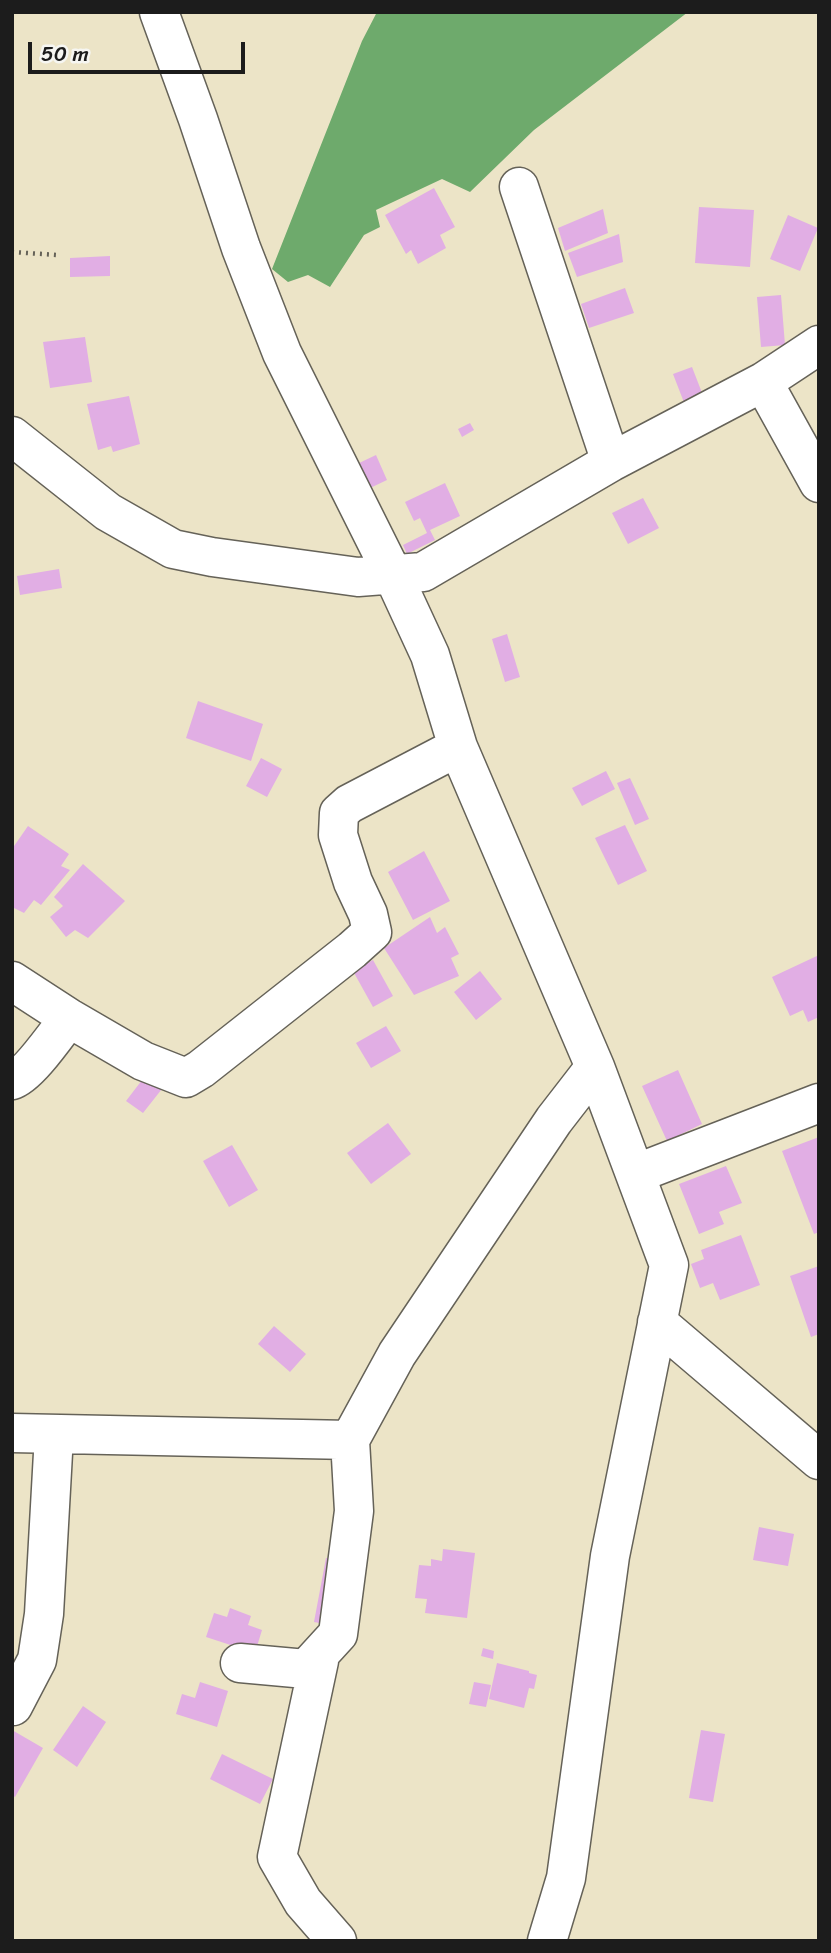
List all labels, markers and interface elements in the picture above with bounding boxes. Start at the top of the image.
scale bar [32,28,248,72]
text: 50 m [41,35,89,73]

